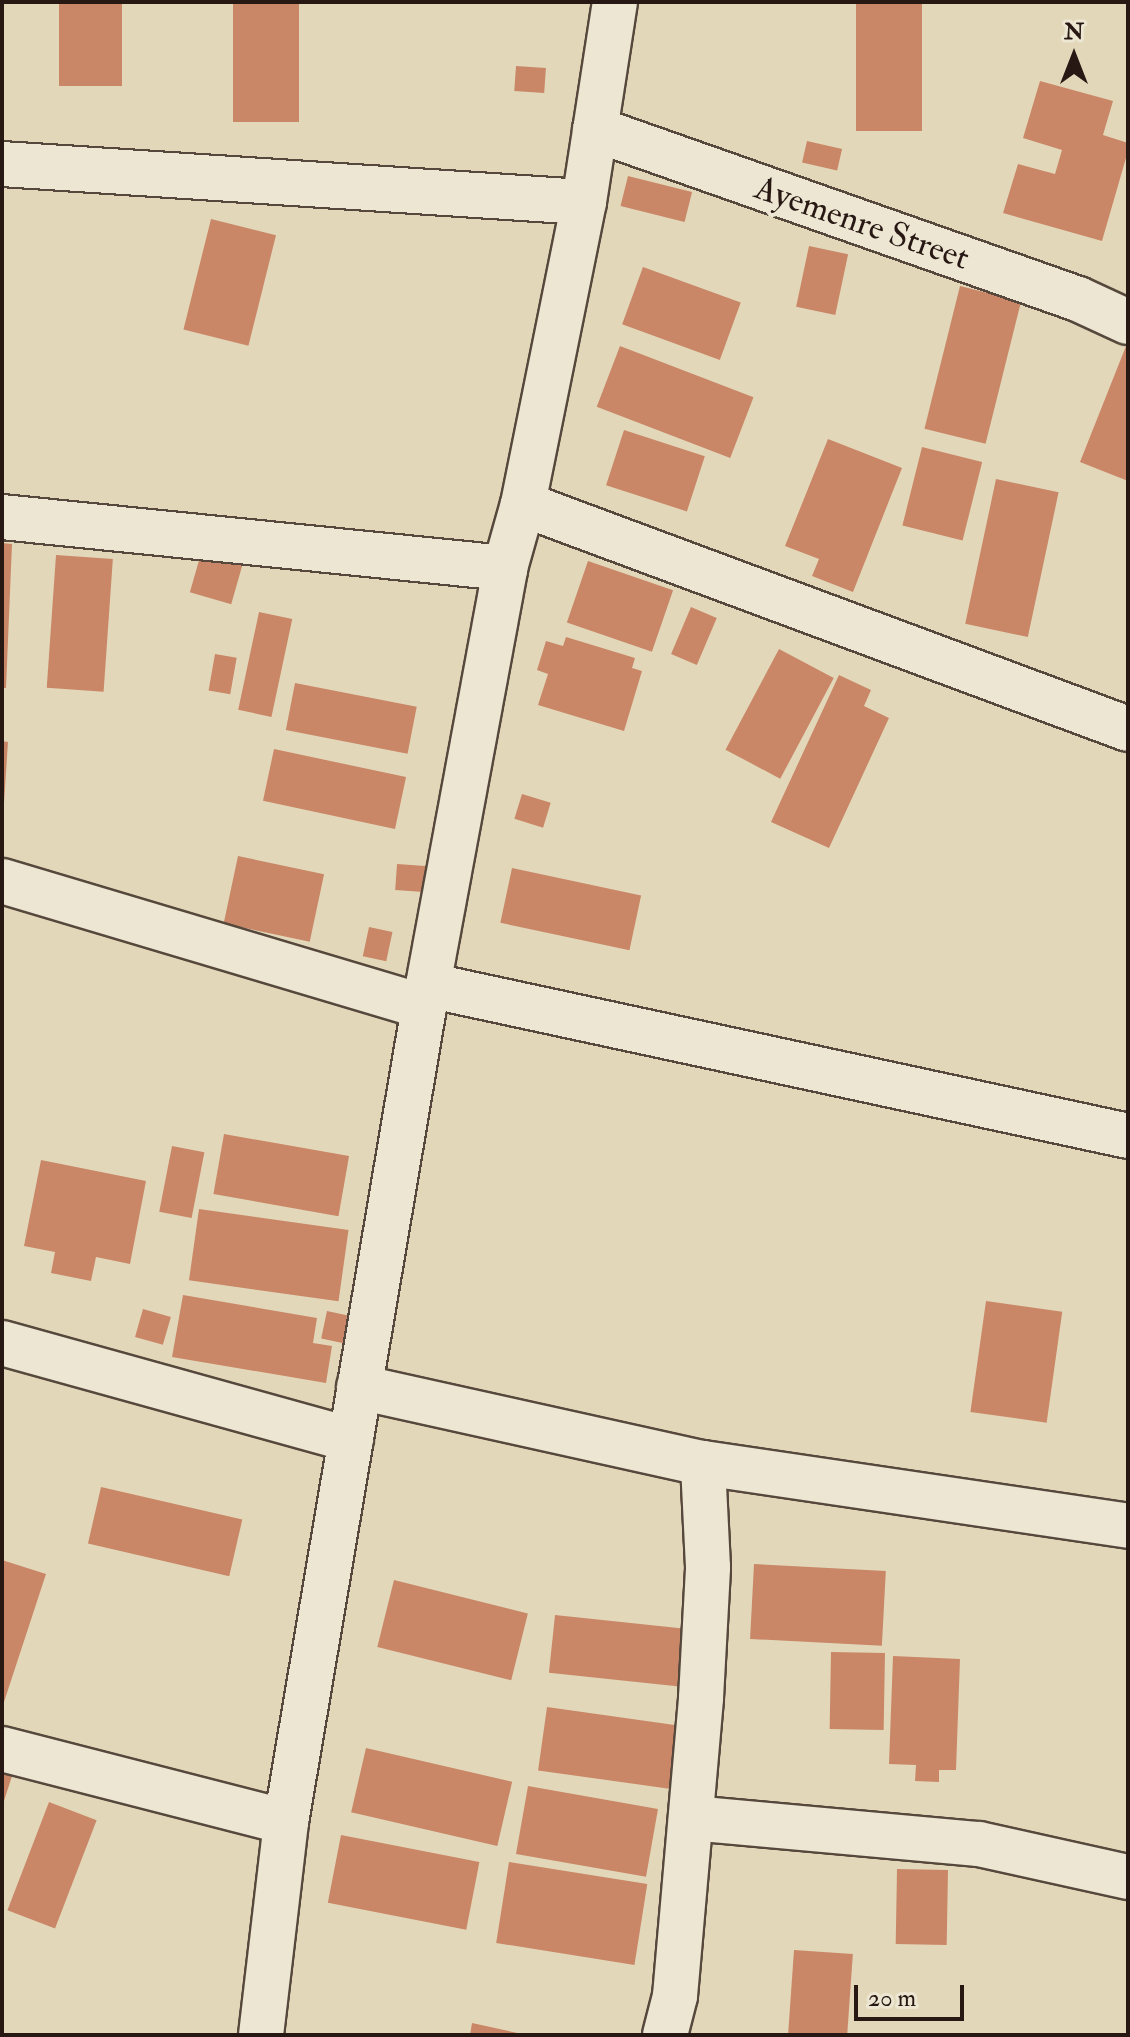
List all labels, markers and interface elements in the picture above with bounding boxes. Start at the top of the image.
north arrow [1034,16,1114,96]
text: N [1064,18,1084,46]
street label: Ayemenre Street [750,167,974,279]
scale bar [858,1969,968,2019]
text: 20 m [868,1983,916,2014]

